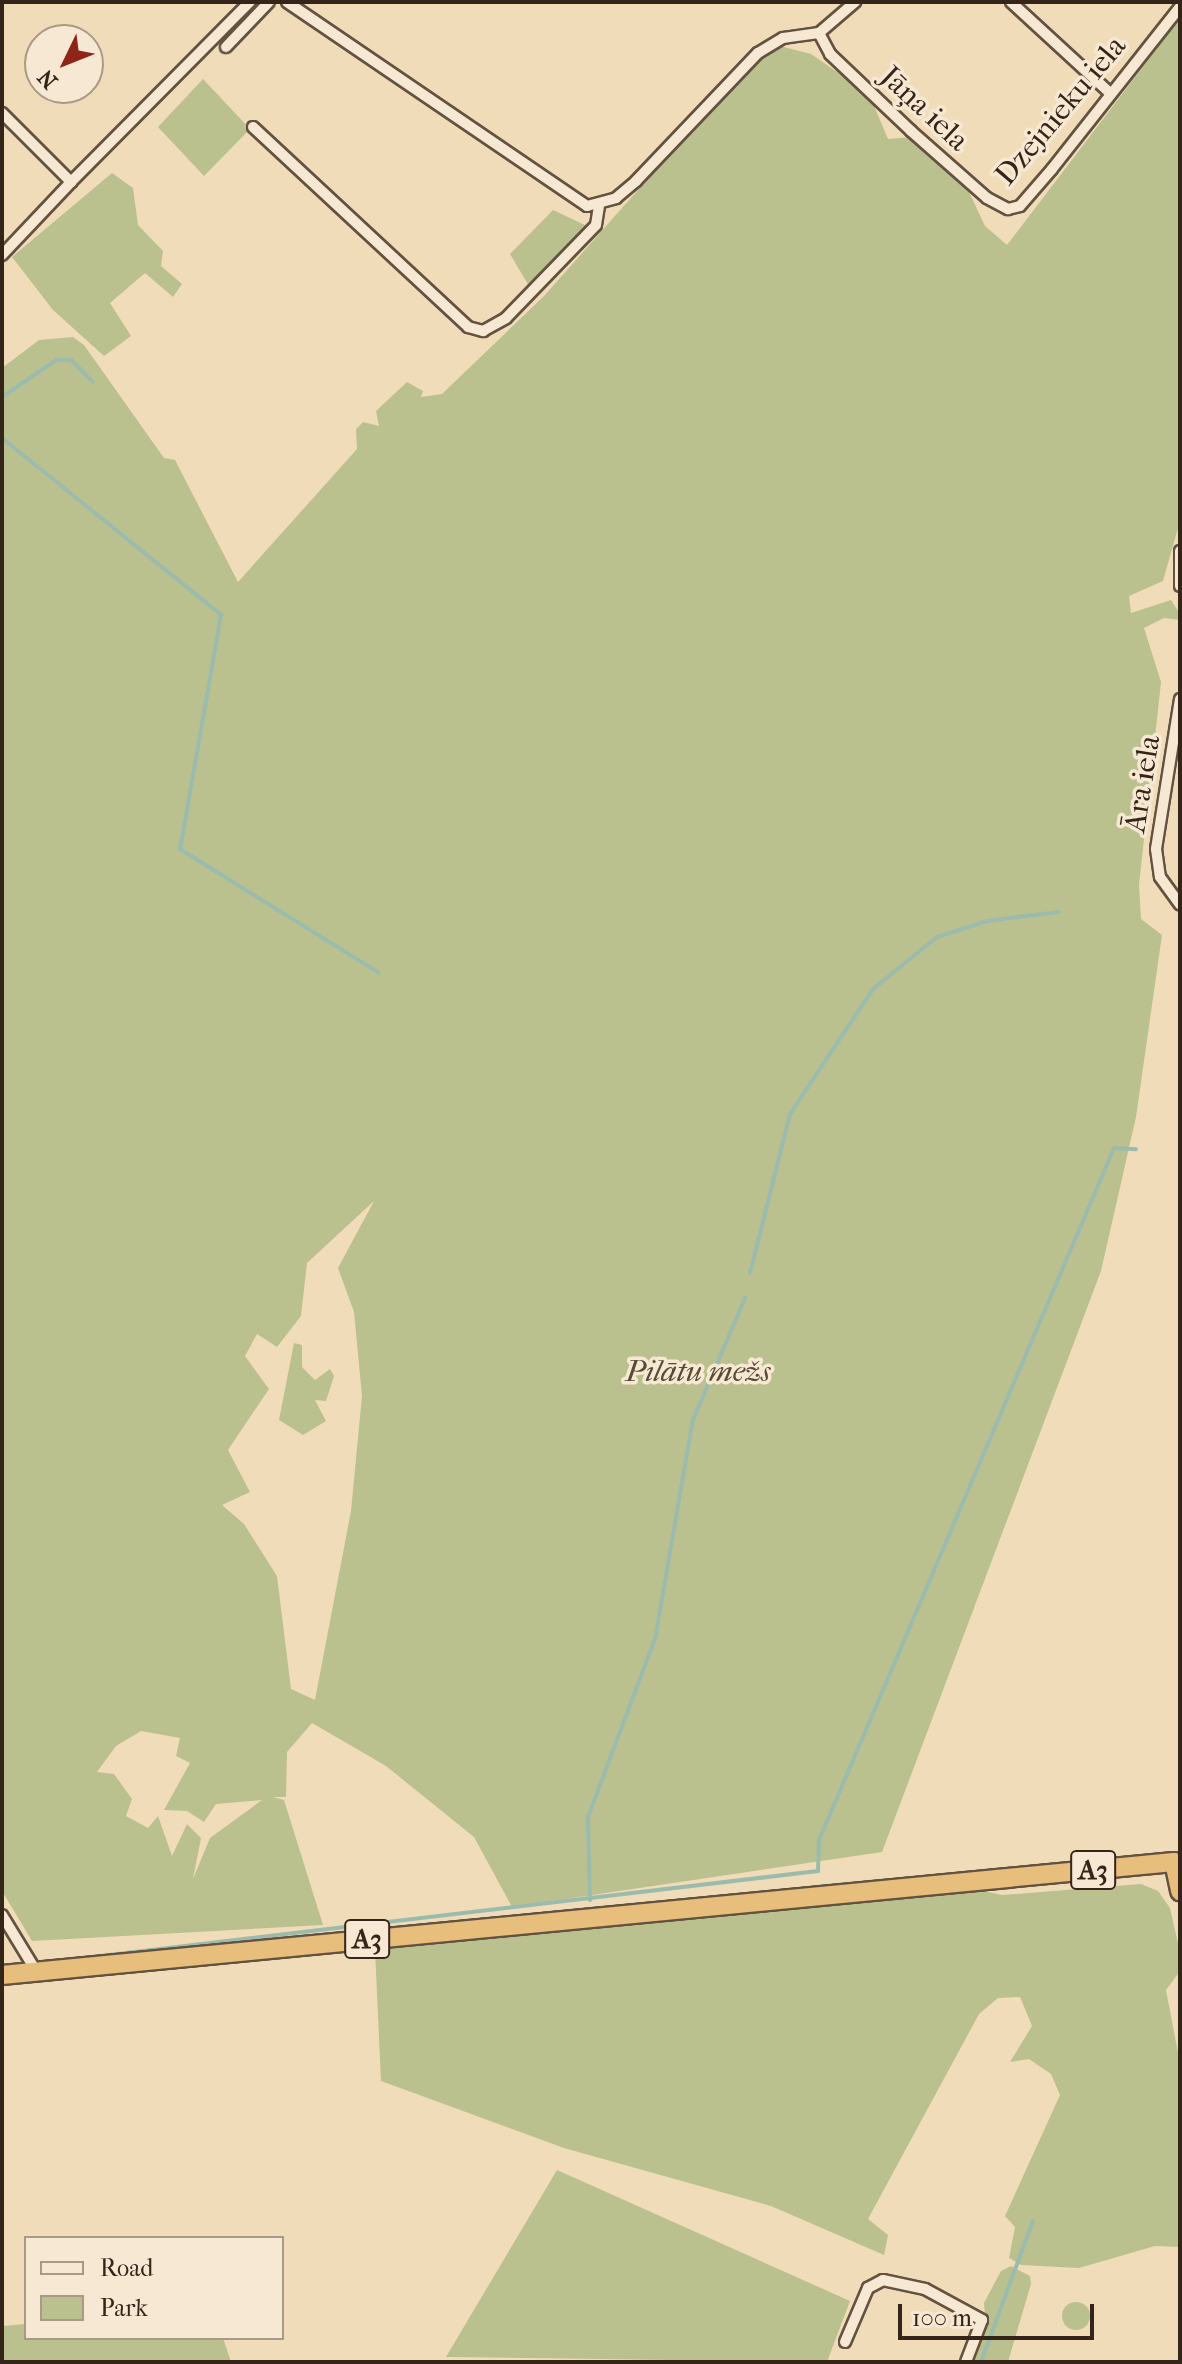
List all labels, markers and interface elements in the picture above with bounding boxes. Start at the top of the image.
north arrow [24,24,104,104]
street label: Dzejnieku iela [988,29,1134,193]
street label: Jāņa iela [872,59,976,159]
text: N [33,64,63,94]
street label: Āra iela [1118,733,1168,835]
park label: Pilātu mežs [626,1354,770,1390]
road number: A3 [1069,1846,1117,1894]
road number: A3 [343,1915,391,1963]
legend [24,2236,284,2340]
text: Road [100,2254,153,2282]
scale bar [902,2288,1098,2338]
text: Park [100,2294,148,2322]
text: 100 m [912,2304,972,2332]

